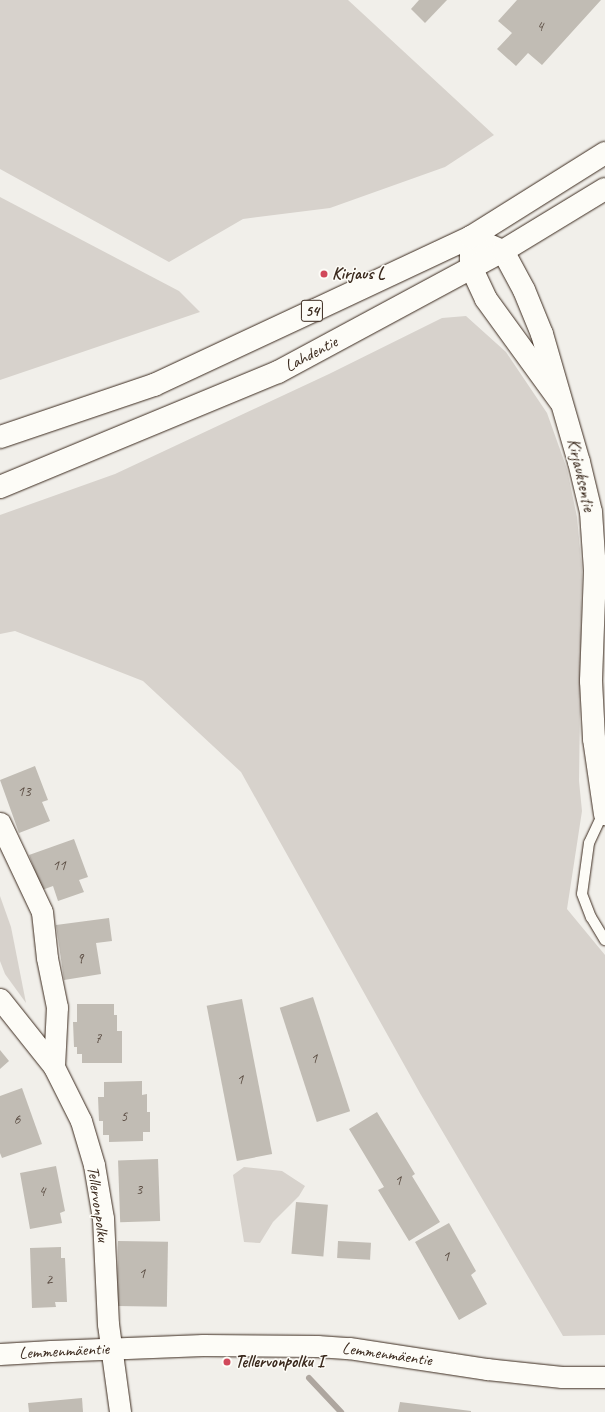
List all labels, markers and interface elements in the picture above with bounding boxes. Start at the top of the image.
house number: 4 [537,18,543,36]
place label: Kirjaus L [332,264,384,284]
marker: Kirjaus L [319,269,329,279]
road number: 54 [300,297,324,325]
street label: Lahdentie [281,332,341,376]
street label: Kirjauksentie [563,437,599,513]
house number: 13 [17,783,31,801]
house number: 11 [52,857,66,875]
house number: 9 [77,950,83,968]
house number: 7 [95,1030,101,1048]
house number: 1 [311,1050,317,1068]
house number: 1 [237,1071,243,1089]
house number: 5 [121,1108,127,1126]
house number: 6 [14,1111,20,1129]
street label: Tellervonpolku [83,1165,113,1243]
house number: 1 [395,1172,401,1190]
house number: 3 [136,1181,142,1199]
house number: 4 [39,1183,45,1201]
house number: 1 [443,1248,449,1266]
house number: 1 [139,1265,145,1283]
house number: 2 [46,1271,52,1289]
street label: Lemmenmäentie [18,1338,110,1364]
street label: Lemmenmäentie [341,1338,433,1370]
place label: Tellervonpolku I [235,1352,324,1372]
marker: Tellervonpolku I [222,1357,232,1367]

